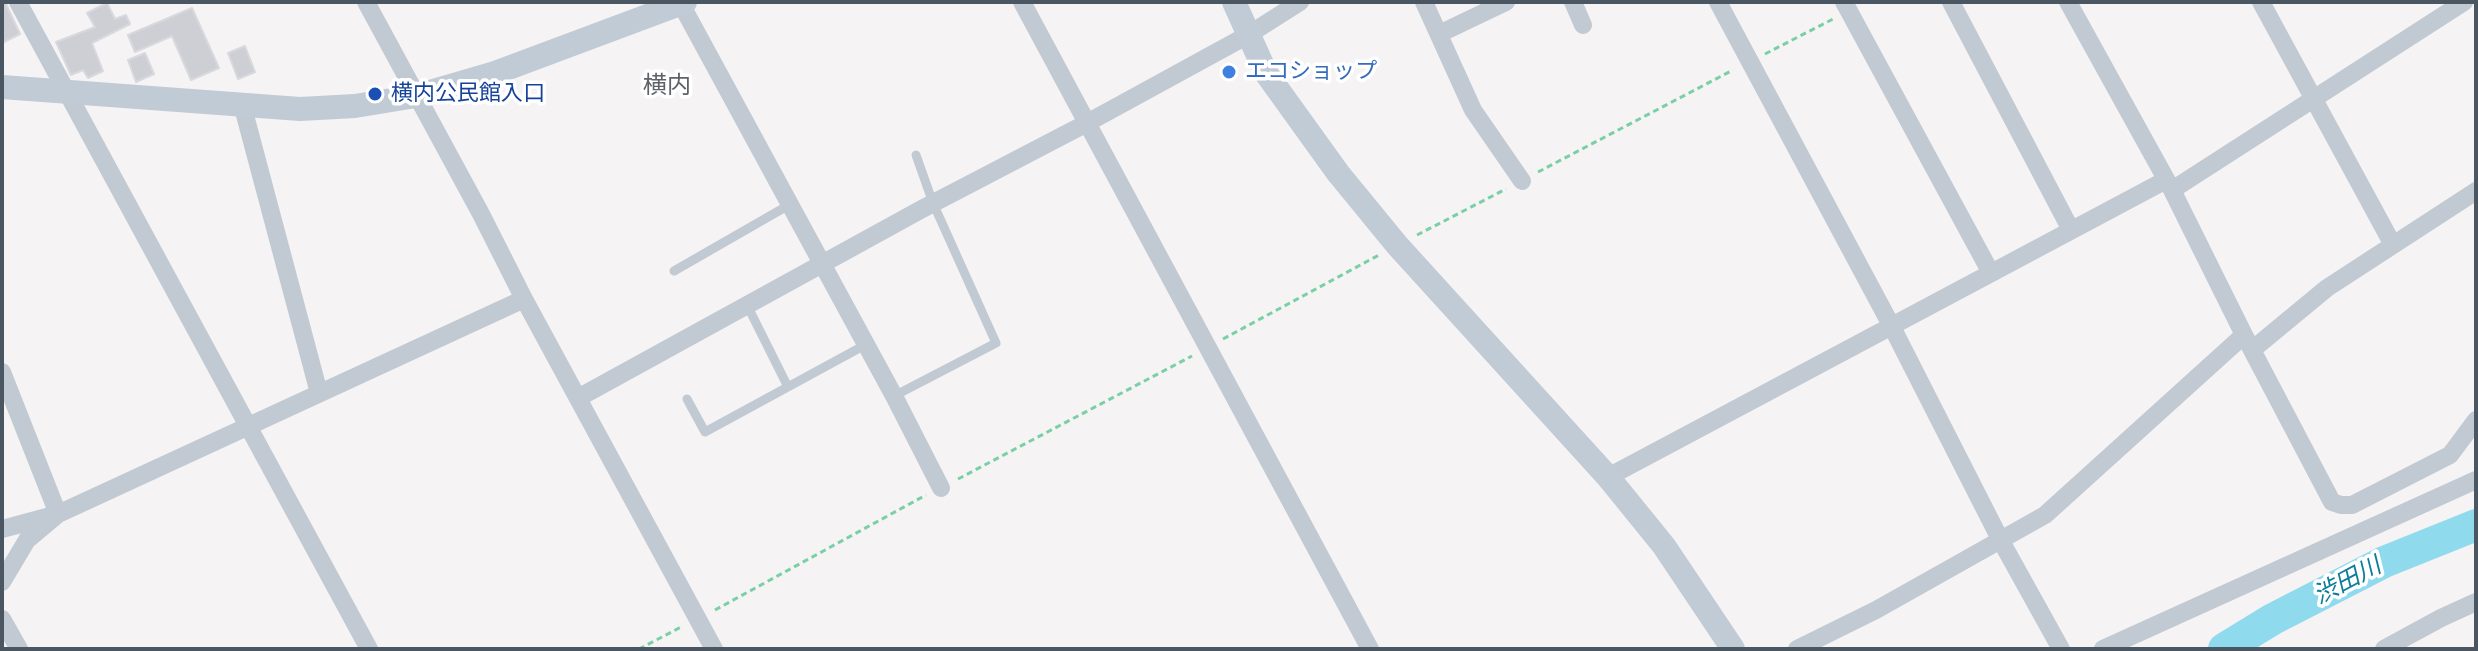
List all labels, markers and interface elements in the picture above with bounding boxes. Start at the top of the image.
place label: エコショップ [1245,59,1377,85]
marker: エコショップ [1220,63,1238,81]
district label: 横内 [643,73,691,101]
place label: 横内公民館入口 [391,81,545,107]
marker: 横内公民館入口 [366,85,384,103]
water label: 渋田川 [2309,552,2387,612]

